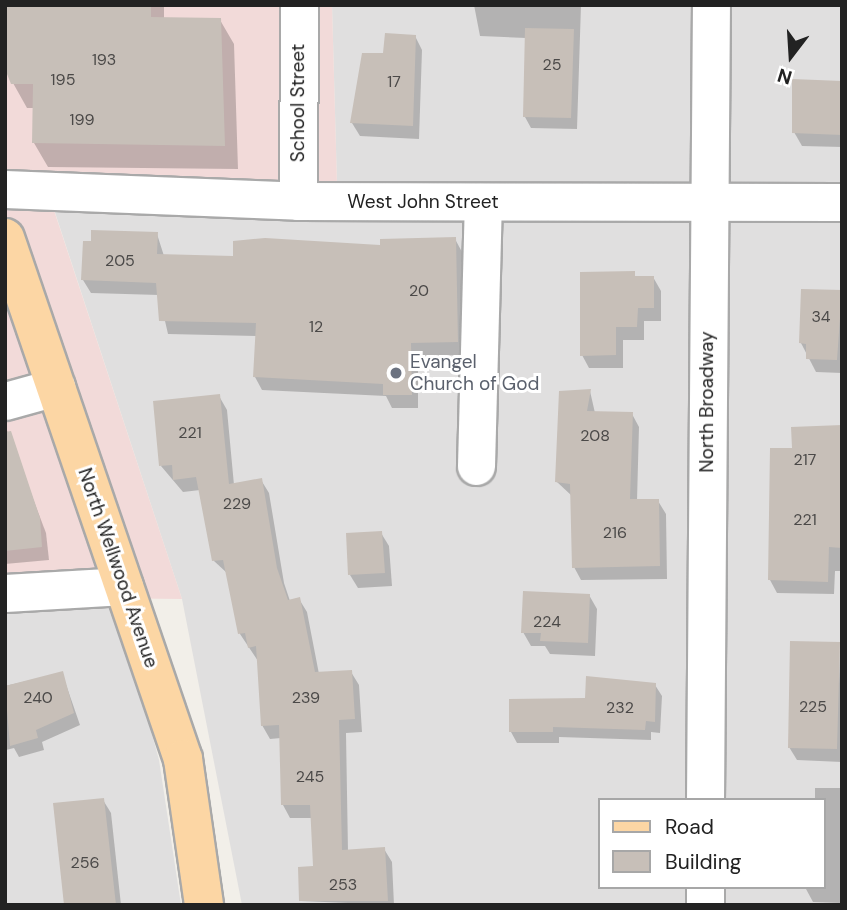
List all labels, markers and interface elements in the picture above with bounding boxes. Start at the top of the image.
north arrow [756,21,826,91]
street label: School Street [287,44,309,162]
house number: 193 [92,50,116,70]
house number: 25 [543,55,561,75]
text: N [774,63,795,91]
house number: 195 [51,70,75,90]
house number: 17 [387,72,401,92]
house number: 199 [69,110,95,130]
street label: West John Street [347,191,499,213]
house number: 205 [105,251,135,271]
house number: 20 [409,281,429,301]
house number: 34 [811,307,831,327]
house number: 12 [309,317,323,337]
street label: North Broadway [696,331,718,473]
place label: Evangel Church of God [410,351,539,395]
marker: Evangel Church of God [388,365,404,381]
house number: 221 [178,423,202,443]
house number: 208 [580,426,610,446]
house number: 217 [794,450,816,470]
street label: North Wellwood Avenue [73,465,163,671]
house number: 229 [223,494,251,514]
house number: 221 [793,510,817,530]
house number: 216 [603,523,627,543]
house number: 224 [533,612,561,632]
house number: 240 [23,688,53,708]
house number: 239 [292,688,320,708]
house number: 225 [799,697,827,717]
house number: 232 [606,698,634,718]
house number: 245 [296,767,324,787]
legend [598,798,826,889]
text: Road [665,813,714,841]
text: Building [665,848,741,876]
house number: 256 [70,853,100,873]
house number: 253 [329,875,357,895]

